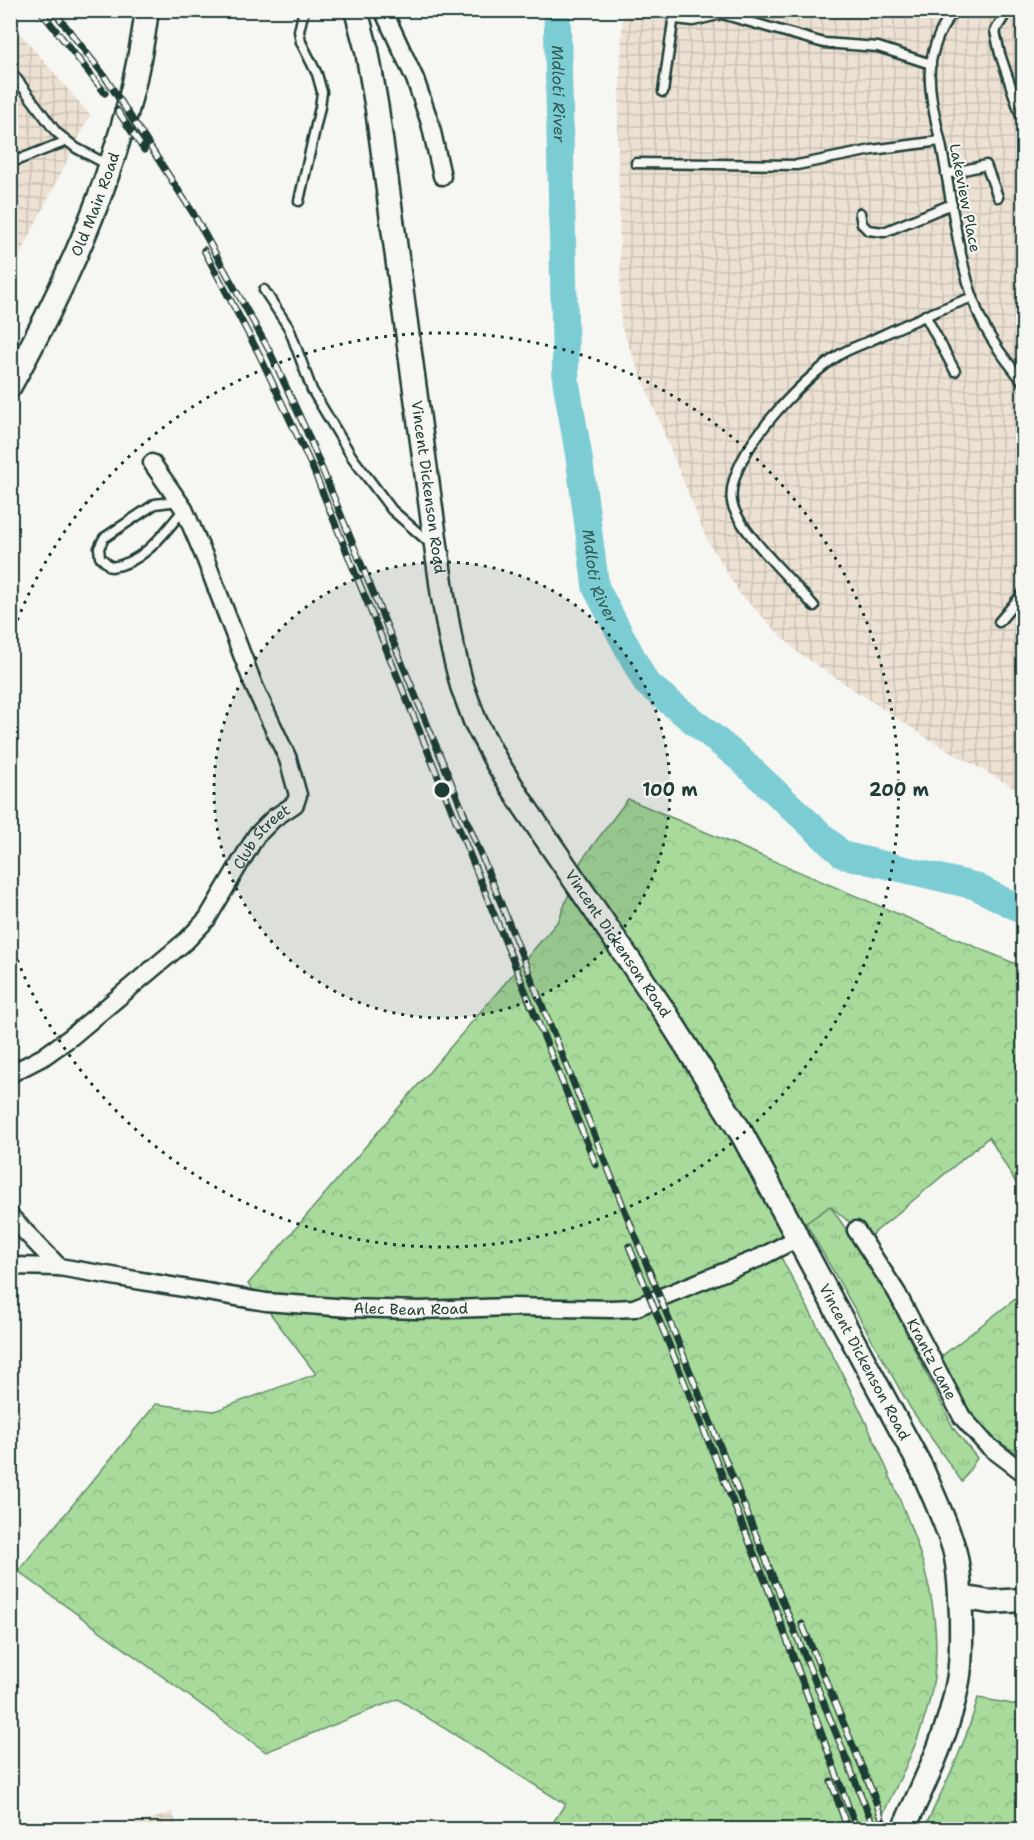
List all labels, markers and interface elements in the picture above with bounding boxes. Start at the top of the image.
water label: Mdloti River [547,45,571,143]
street label: Lakeview Place [945,142,985,254]
street label: Old Main Road [66,149,124,259]
street label: Vincent Dickenson Road [407,399,450,576]
water label: Mdloti River [578,528,623,627]
text: 100 m [642,778,698,802]
text: 200 m [869,778,930,802]
centre of rings [432,780,452,800]
street label: Club Street [228,800,294,873]
street label: Vincent Dickenson Road [560,866,676,1022]
street label: Vincent Dickenson Road [814,1280,915,1444]
street label: Alec Bean Road [353,1298,469,1320]
street label: Krantz Lane [902,1315,961,1403]

